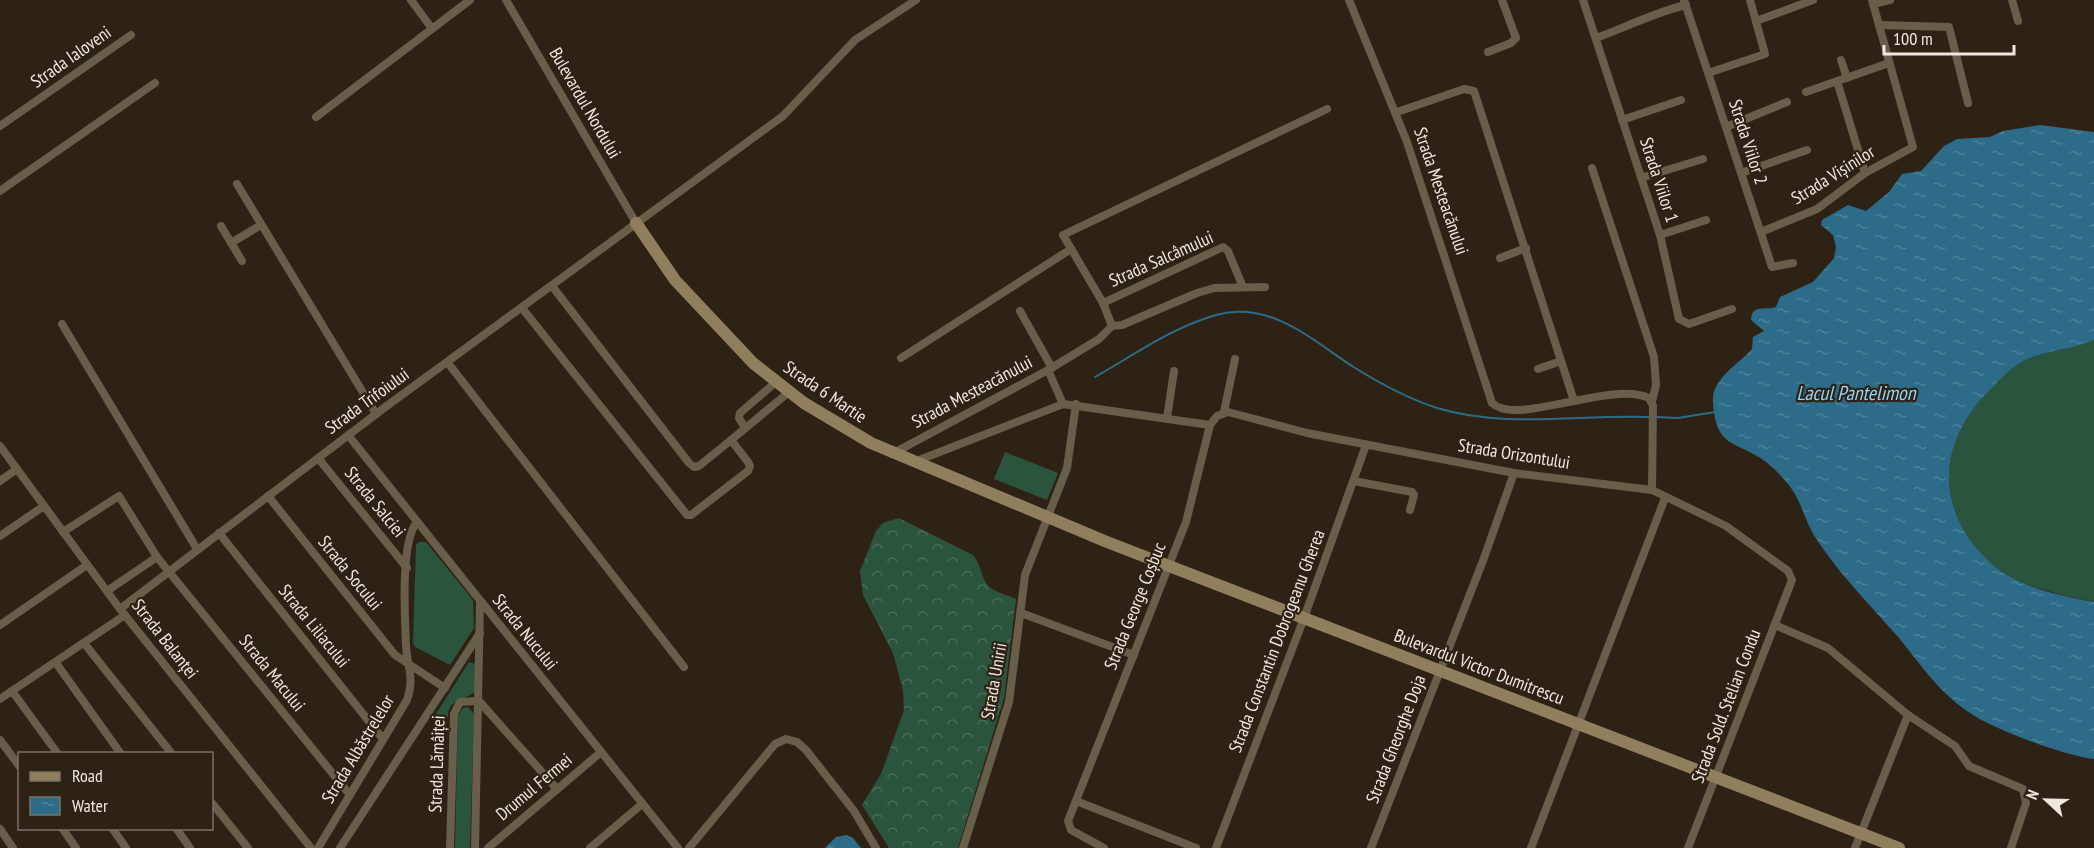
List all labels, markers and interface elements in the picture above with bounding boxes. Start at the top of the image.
scale bar [1884,18,2014,56]
street label: Strada Ialoveni [26,20,115,93]
text: 100 m [1893,27,1933,50]
street label: Bulevardul Nordului [544,43,626,162]
street label: Strada Viilor 2 [1724,96,1773,187]
street label: Strada Mesteacănului [1409,124,1474,258]
street label: Strada Viilor 1 [1635,134,1684,225]
street label: Strada Vișinilor [1787,140,1879,209]
street label: Strada Salcâmului [1105,225,1217,292]
street label: Strada Mesteacănului [908,350,1036,433]
street label: Strada 6 Martie [779,355,871,428]
street label: Strada Trifoiului [320,362,413,439]
water label: Lacul Pantelimon [1796,380,1917,406]
street label: Strada Orizontului [1457,433,1572,474]
street label: Strada Salciei [340,462,411,542]
street label: Strada Constantin Dobrogeanu Gherea [1223,526,1330,756]
street label: Strada Socului [313,531,387,615]
street label: Strada George Coșbuc [1099,538,1171,673]
street label: Strada Liliacului [274,579,355,672]
street label: Strada Nucului [488,589,563,674]
street label: Strada Balanței [127,594,204,683]
street label: Bulevardul Victor Dumitrescu [1391,623,1568,710]
street label: Strada Sold. Stelian Condu [1686,626,1765,786]
street label: Strada Macului [234,630,310,716]
street label: Strada Unirii [975,641,1012,721]
street label: Strada Gheorghe Doja [1360,671,1431,806]
street label: Strada Albăstrelelor [316,690,399,807]
street label: Strada Lămâiței [423,715,450,813]
street label: Drumul Fermei [491,748,577,825]
legend [18,752,213,830]
text: Road [72,764,103,787]
north arrow [2016,770,2076,830]
text: N [2021,787,2043,802]
text: Water [72,794,108,817]

